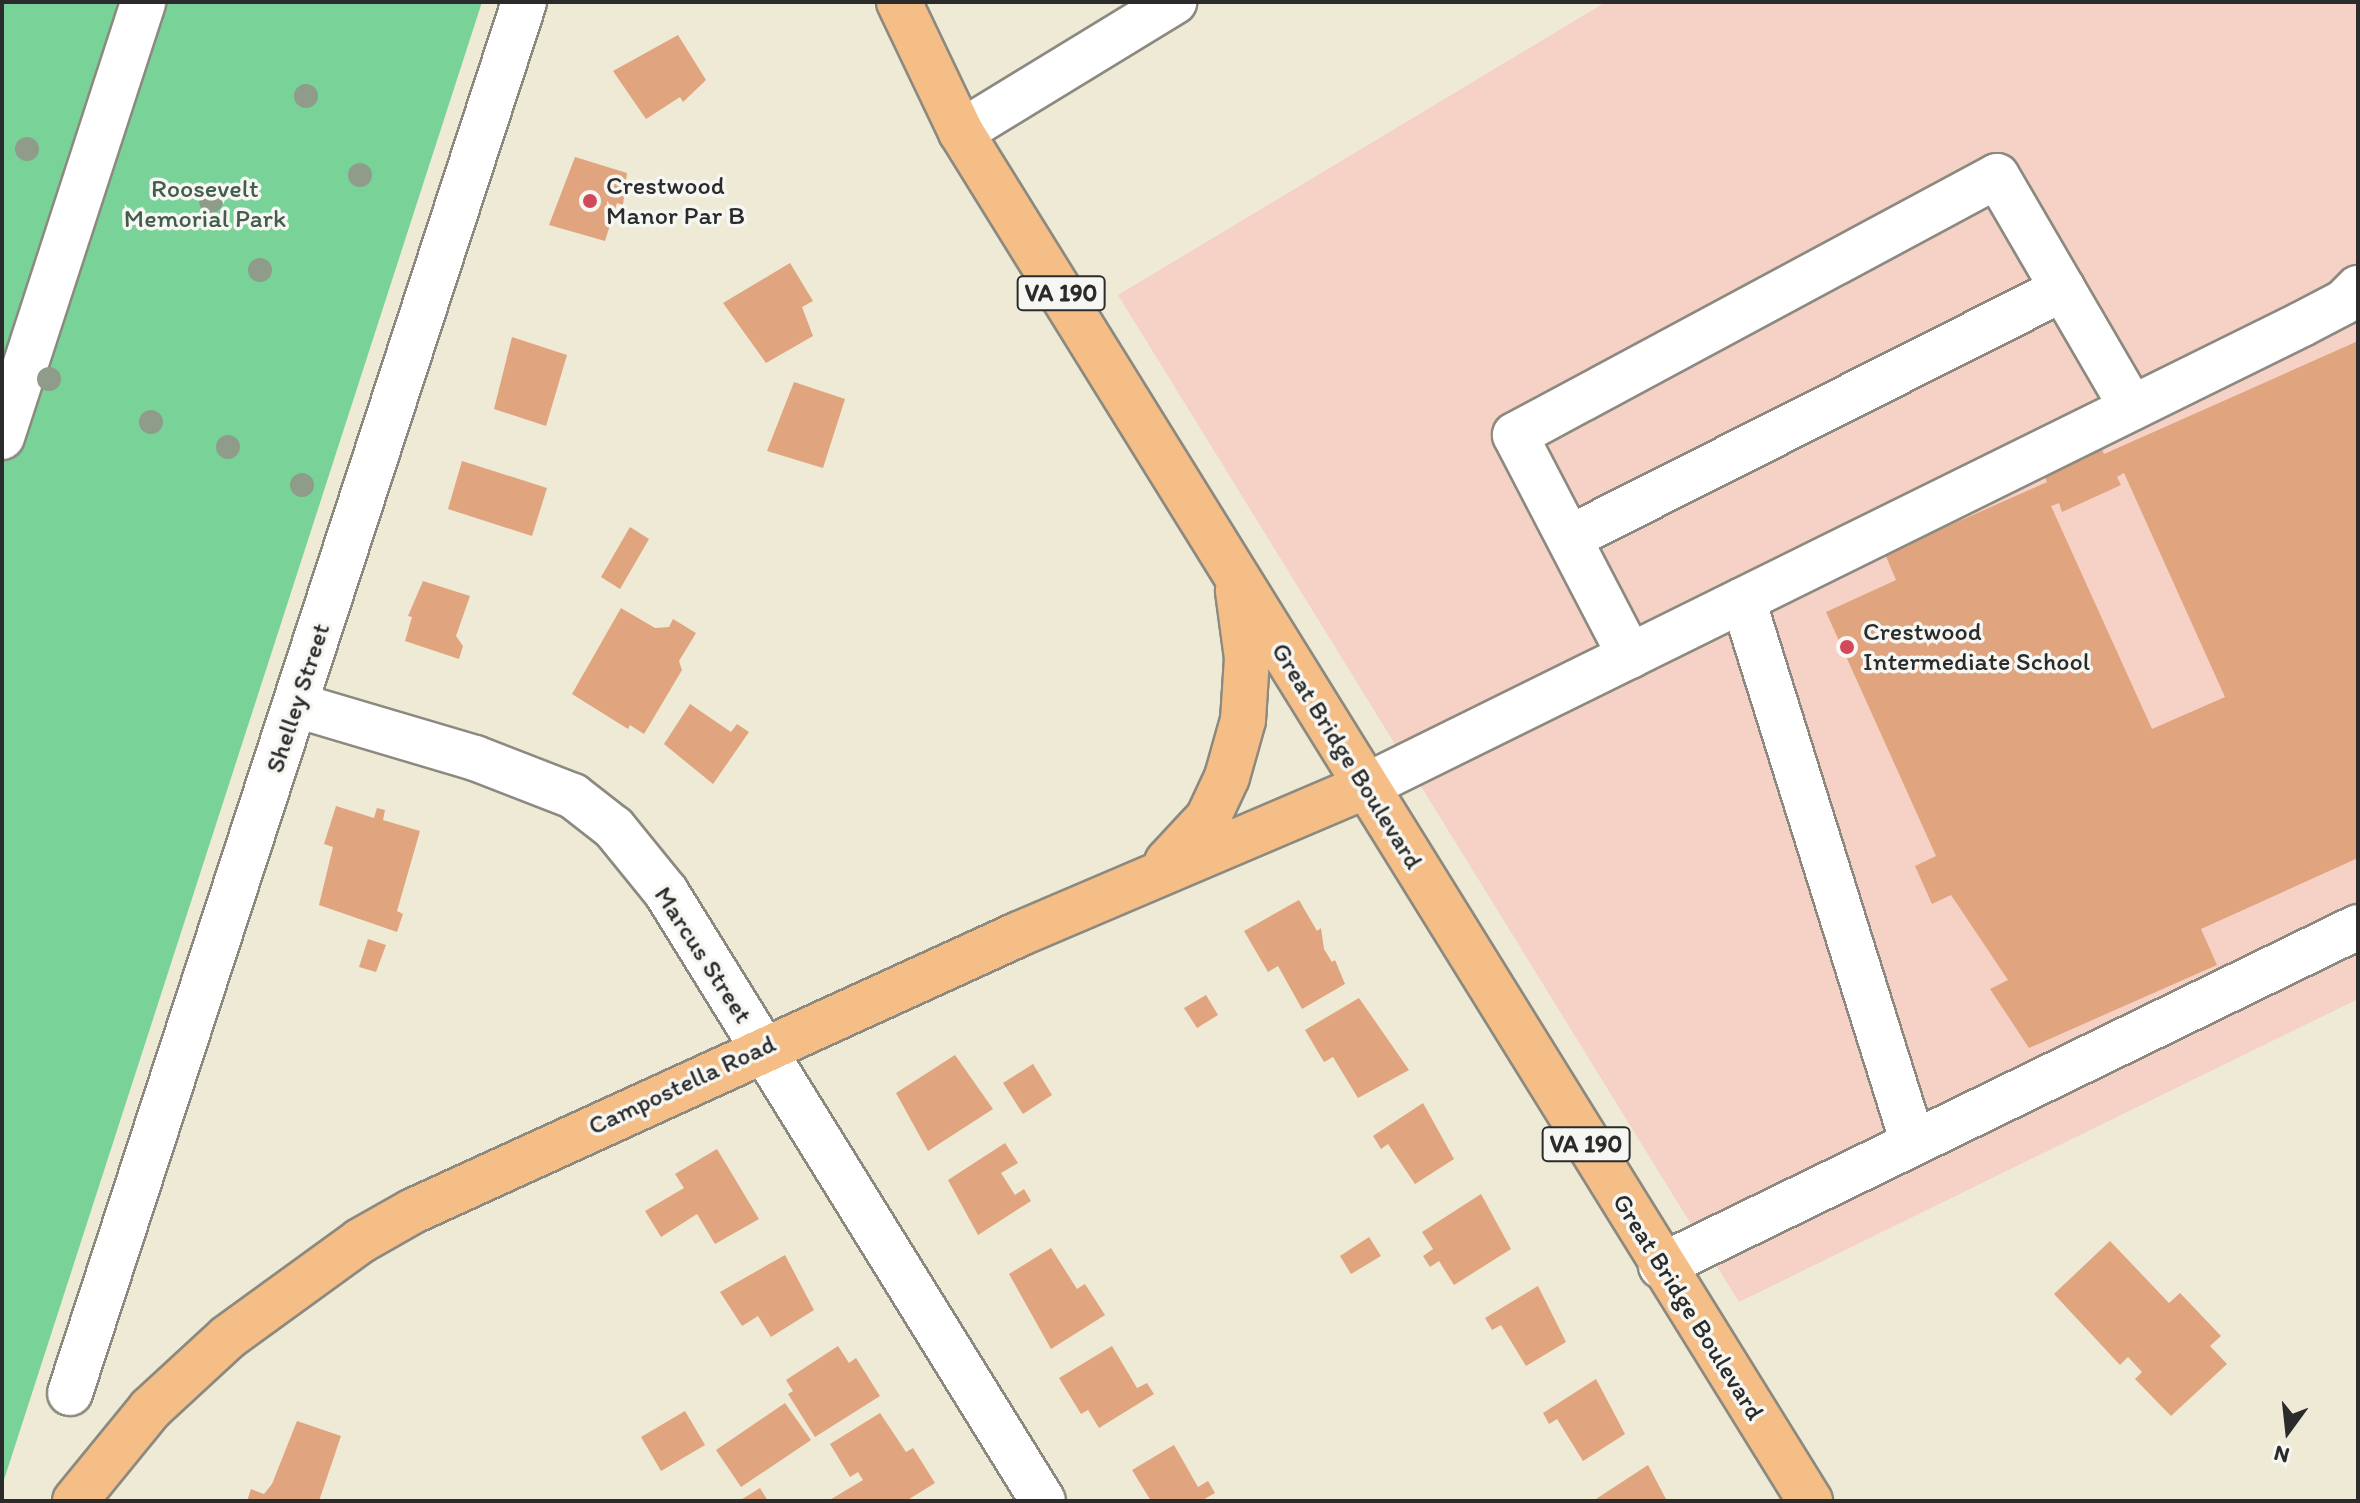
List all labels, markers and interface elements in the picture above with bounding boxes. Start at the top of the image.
place label: Crestwood Manor Par B [606,170,744,232]
park label: Roosevelt Memorial Park [124,173,286,234]
marker: Crestwood Manor Par B [581,192,599,210]
road number: VA 190 [1015,273,1107,313]
place label: Crestwood Intermediate School [1863,616,2090,678]
street label: Shelley Street [259,620,337,776]
street label: Great Bridge Boulevard [1264,636,1430,876]
marker: Crestwood Intermediate School [1838,638,1856,656]
street label: Marcus Street [647,881,759,1029]
street label: Campostella Road [584,1028,780,1142]
road number: VA 190 [1540,1124,1632,1164]
street label: Great Bridge Boulevard [1605,1187,1771,1427]
north arrow [2248,1391,2328,1471]
text: N [2271,1440,2292,1470]

